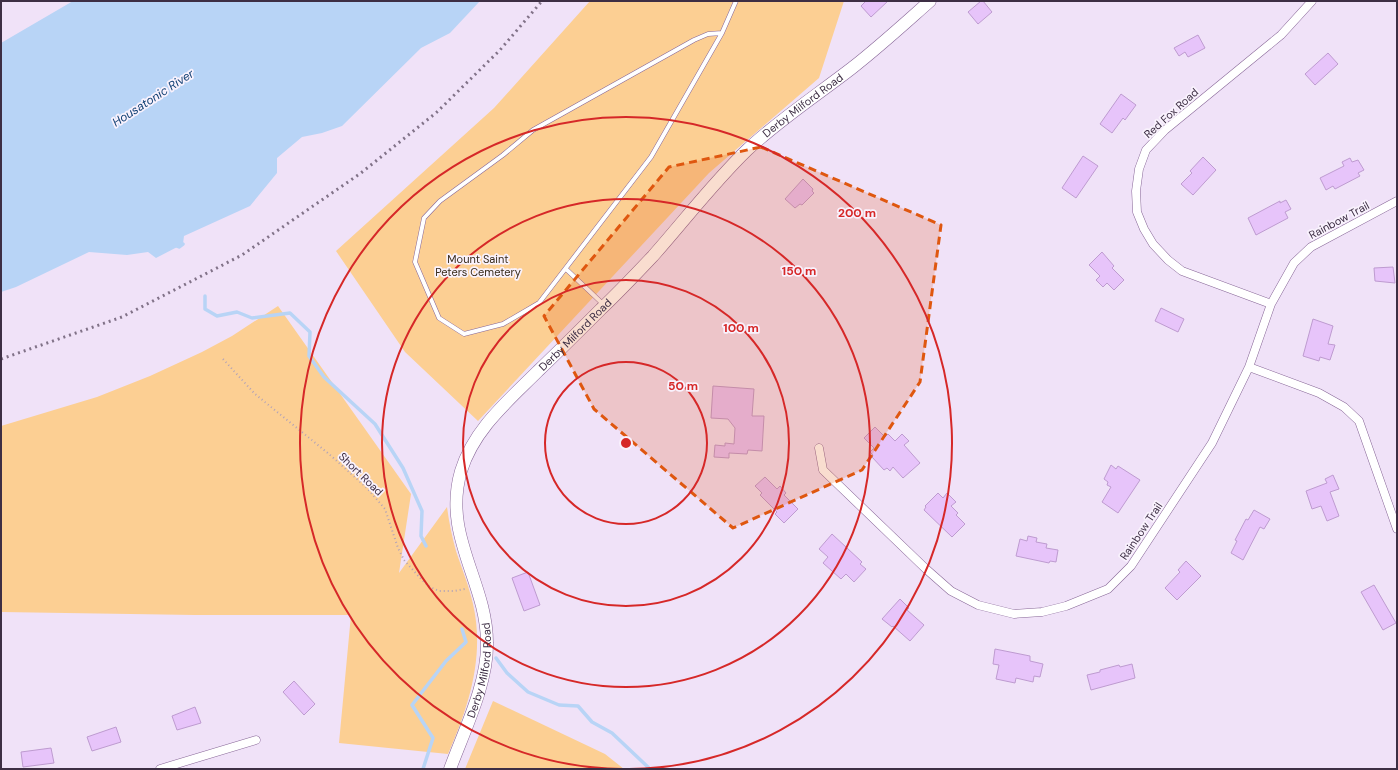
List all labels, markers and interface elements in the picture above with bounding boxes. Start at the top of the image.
water label: Housatonic River [109,65,197,130]
street label: Derby Milford Road [760,70,846,140]
street label: Red Fox Road [1141,85,1201,141]
street label: Rainbow Trail [1306,198,1372,242]
text: 200 m [838,205,876,221]
park label: Mount Saint Peters Cemetery [435,252,521,279]
text: 150 m [782,263,816,279]
street label: Derby Milford Road [536,296,615,374]
text: 100 m [723,320,759,336]
text: 50 m [668,378,698,394]
centre of rings [619,436,633,450]
street label: Short Road [336,449,386,499]
street label: Rainbow Trail [1117,500,1165,562]
street label: Derby Milford Road [464,622,494,720]

